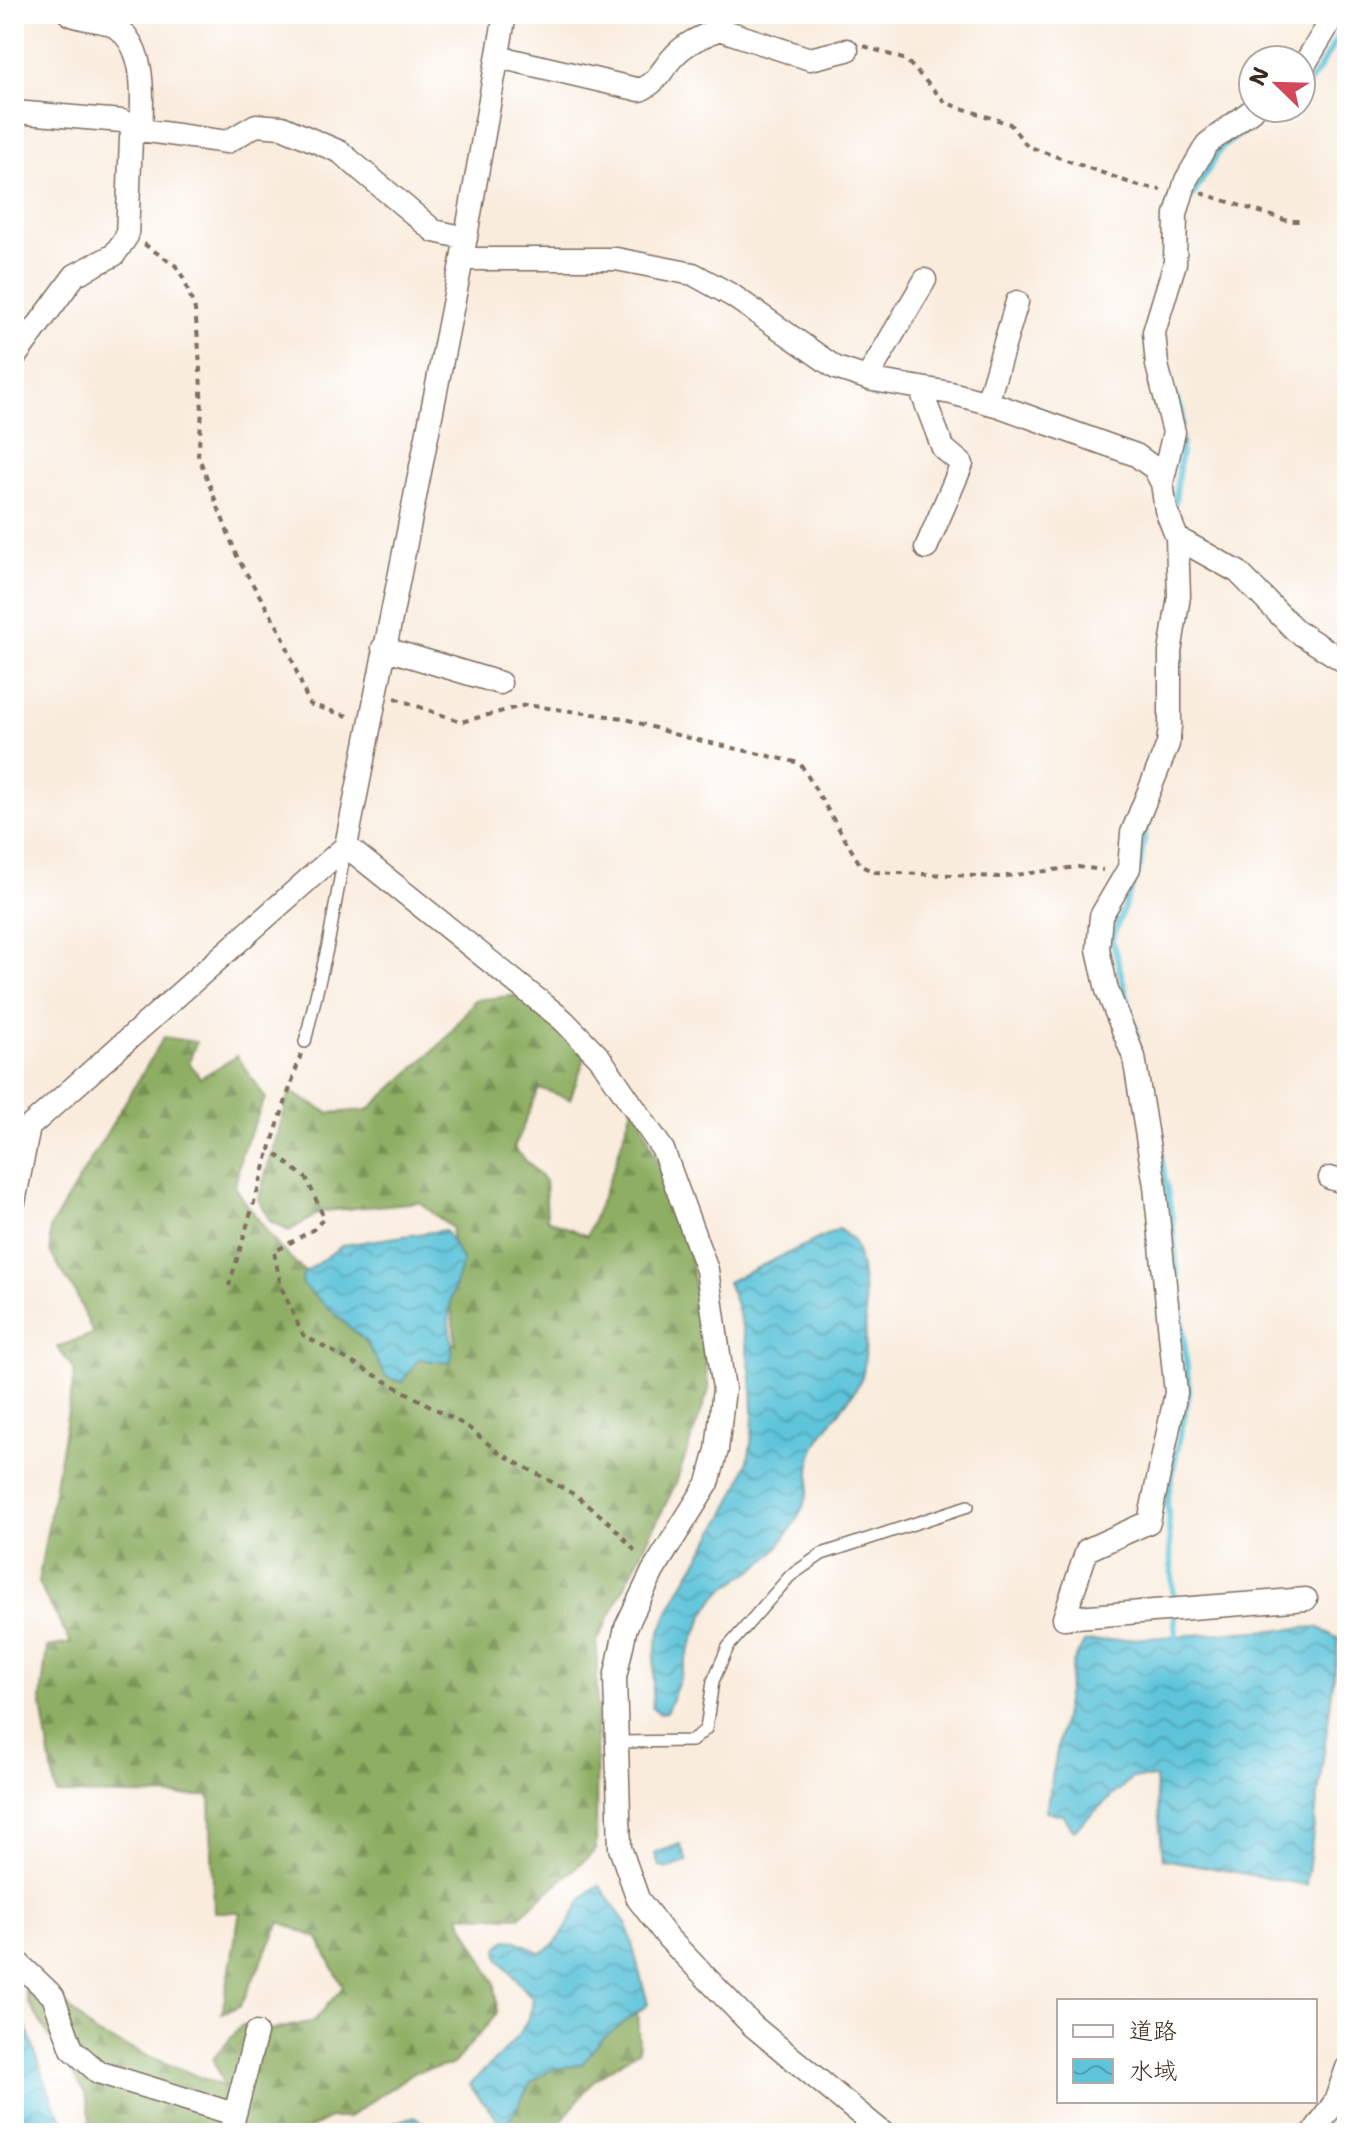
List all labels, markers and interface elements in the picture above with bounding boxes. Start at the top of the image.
north arrow [1237,44,1317,124]
text: N [1242,63,1276,90]
legend [1057,1999,1317,2103]
text: 道路 [1129,2015,1177,2047]
text: 水域 [1129,2055,1177,2087]

